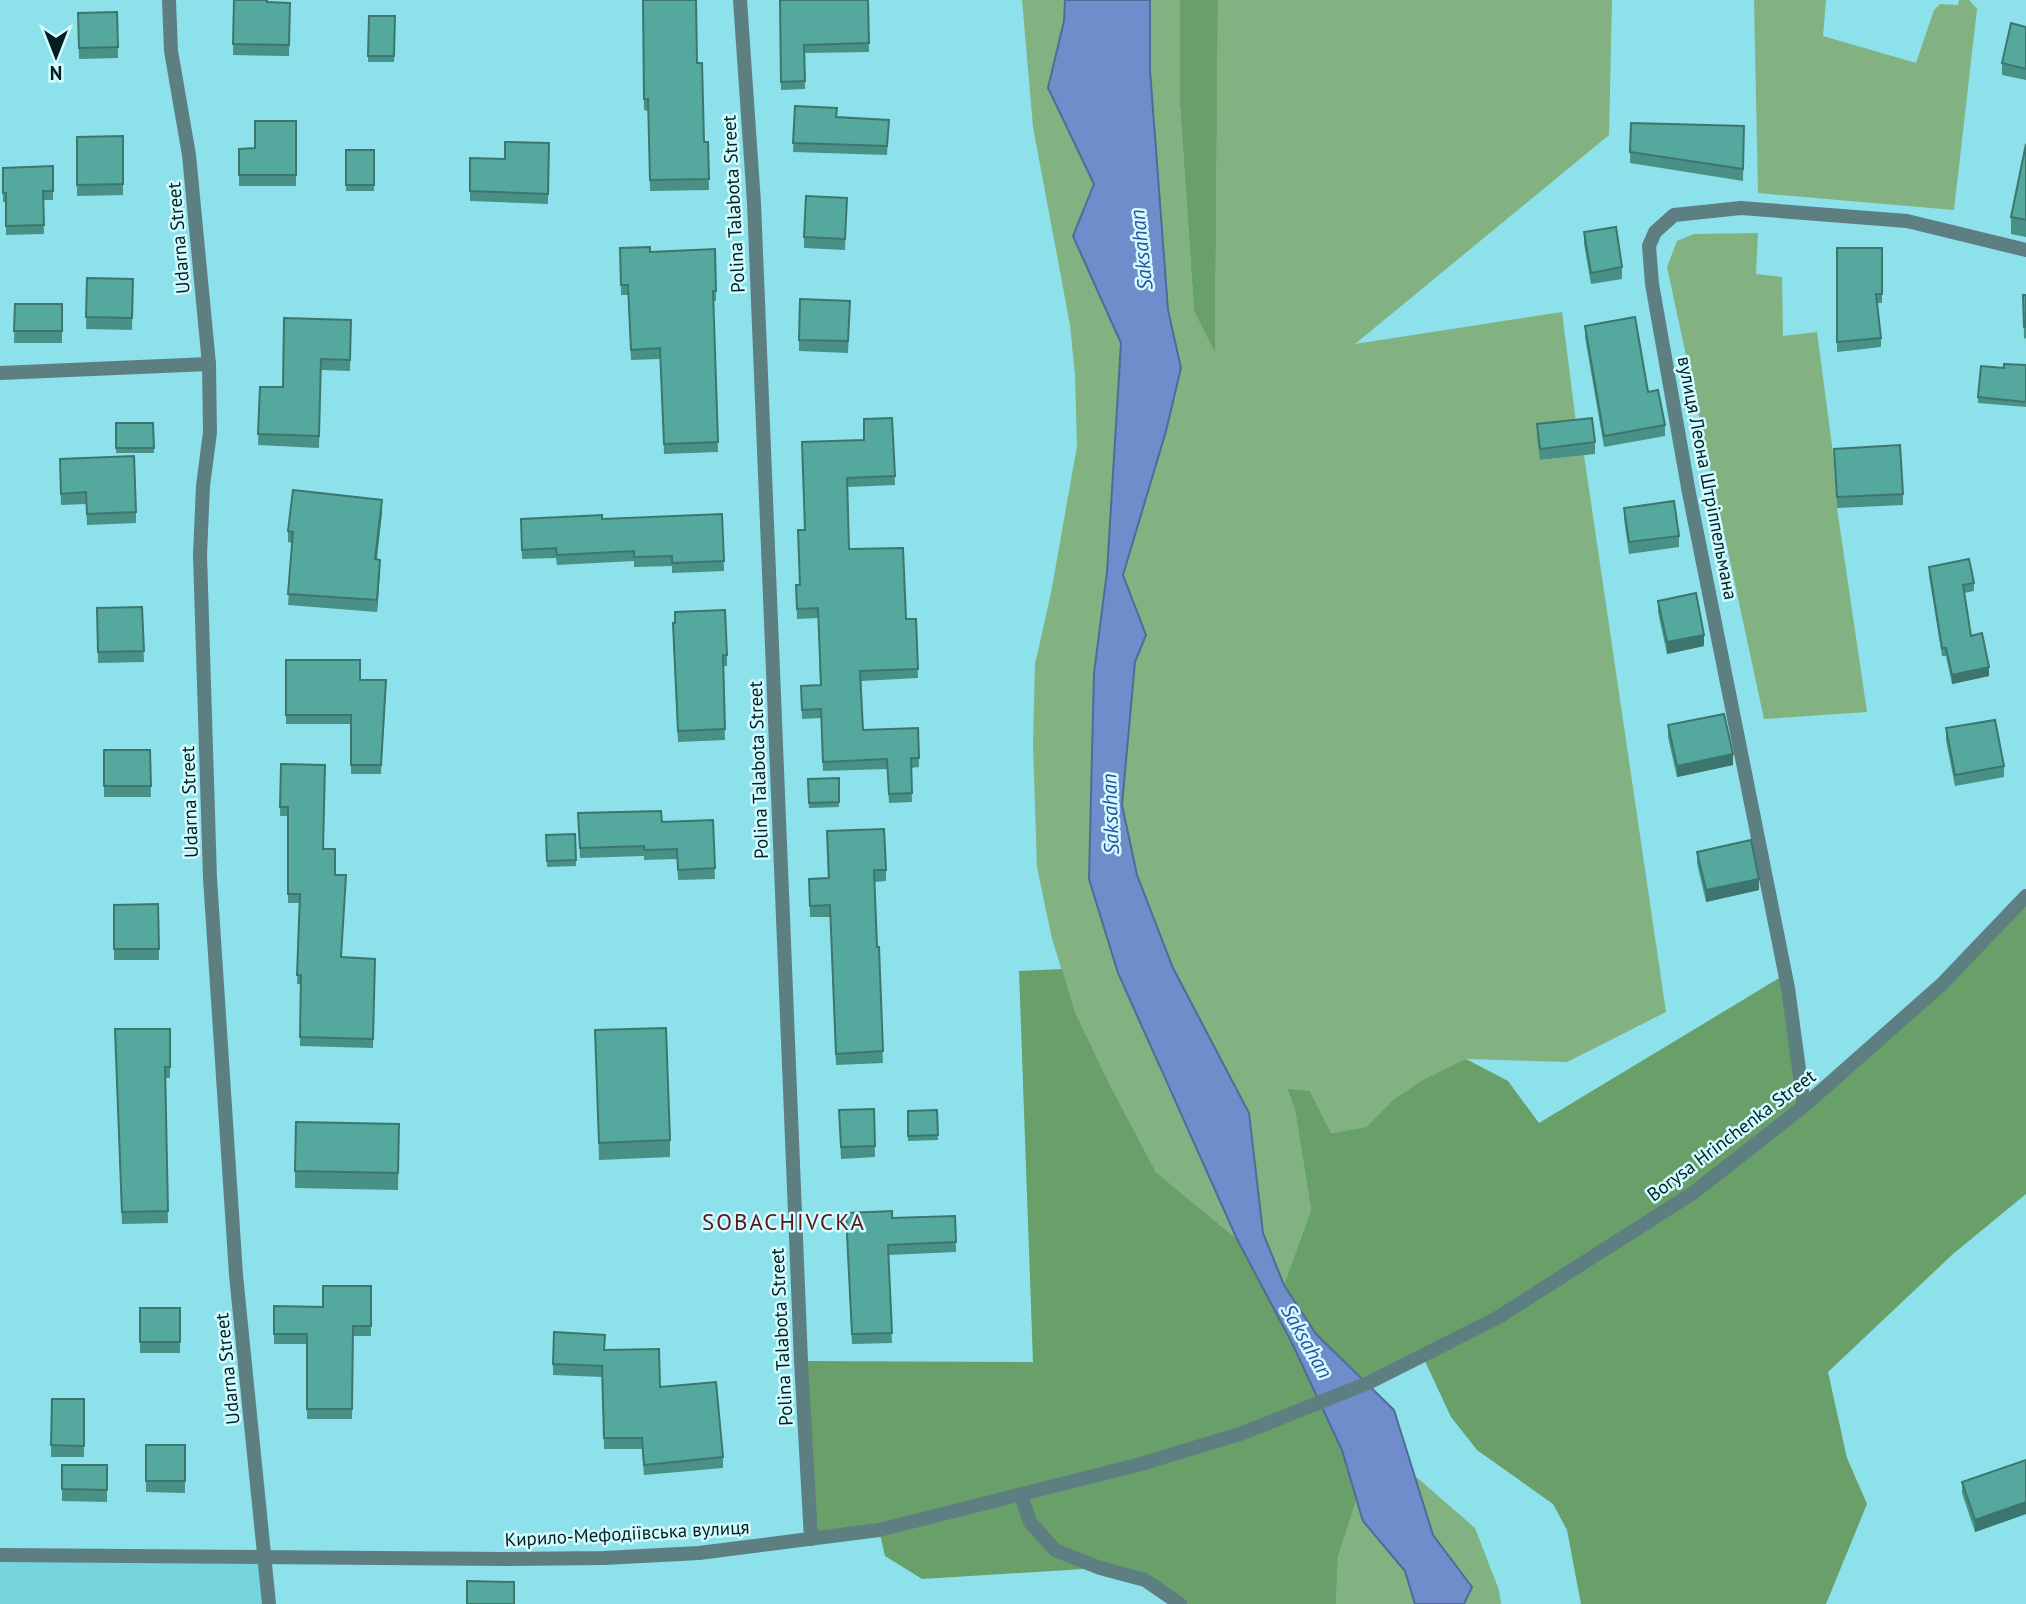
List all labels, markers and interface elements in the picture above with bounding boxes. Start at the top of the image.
north arrow [21,21,91,91]
text: N [50,61,62,85]
street label: Polina Talabota Street [716,114,750,293]
street label: Udarna Street [161,181,195,295]
water label: Saksahan [1123,208,1159,292]
street label: вулиця Леона Штріппельмана [1673,354,1743,602]
street label: Polina Talabota Street [743,680,773,859]
street label: Udarna Street [175,745,203,858]
water label: Saksahan [1095,773,1125,855]
street label: Borysa Hrinchenka Street [1642,1063,1821,1206]
district label: SOBACHIVCKA [702,1207,866,1236]
street label: Polina Talabota Street [764,1247,798,1426]
water label: Saksahan [1275,1299,1339,1383]
street label: Udarna Street [209,1312,245,1426]
street label: Кирило-Мефодіївська вулиця [504,1515,750,1551]

